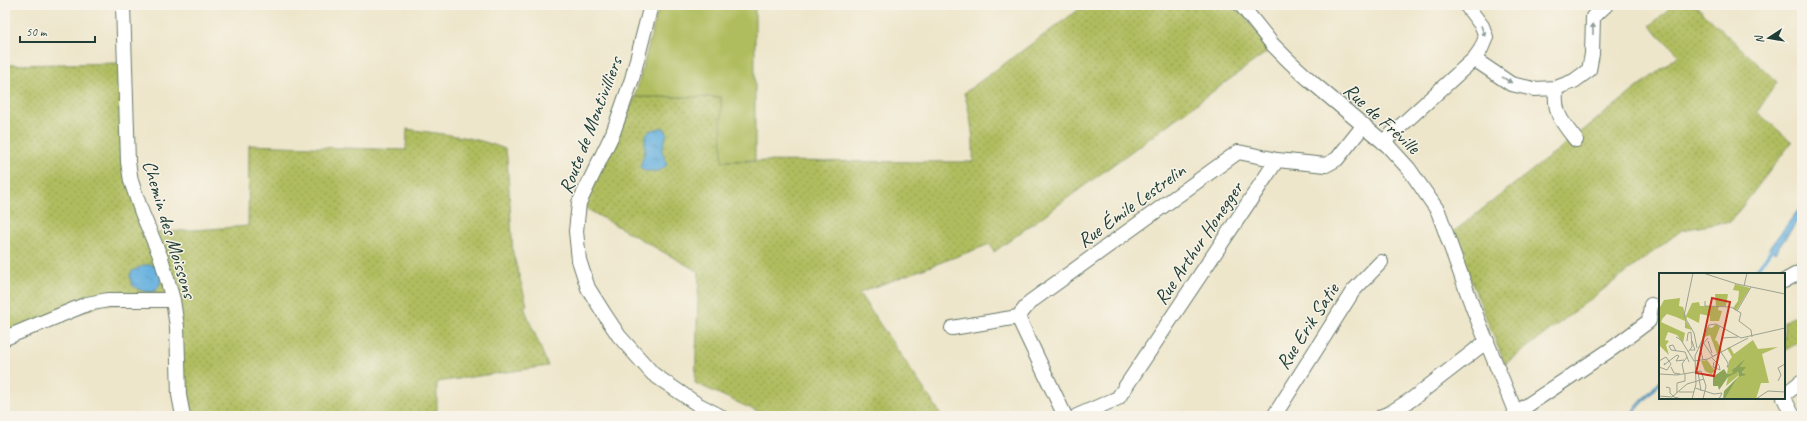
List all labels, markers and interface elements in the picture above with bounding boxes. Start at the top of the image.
scale bar [20,18,95,44]
north arrow [1749,18,1789,58]
one-way arrow [1590,22,1596,35]
text: 50 m [26,24,48,40]
one-way arrow [1481,26,1487,38]
text: N [1751,33,1767,45]
street label: Route de Montivilliers [553,51,629,197]
street label: Rue de Fréville [1338,77,1426,160]
one-way arrow [1501,77,1512,84]
street label: Chemin des Moissons [137,157,203,303]
street label: Rue Émile Lestrelin [1072,157,1191,253]
street label: Rue Arthur Honegger [1148,176,1250,309]
inset map [1659,273,1785,399]
street label: Rue Erik Satie [1270,277,1345,374]

